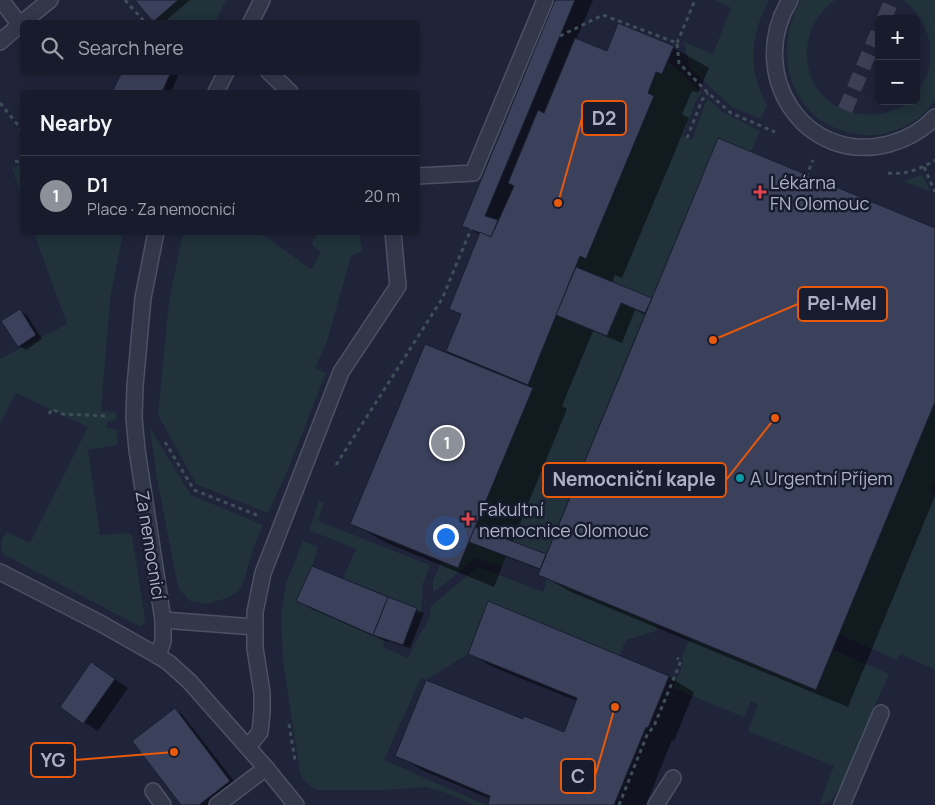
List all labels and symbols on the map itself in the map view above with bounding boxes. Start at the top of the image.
callout: D2 [582,101,626,135]
text: D2 [592,105,616,131]
place label: Lékárna FN Olomouc [770,170,869,215]
marker: Lékárna FN Olomouc [754,186,766,198]
callout: Pel-Mel [798,287,887,321]
text: Pel-Mel [807,290,877,316]
pin: 1 [431,424,463,462]
callout: Nemocniční kaple [543,463,726,497]
text: Nemocniční kaple [552,466,716,492]
place label: A Urgentní Příjem [750,466,893,490]
marker: A Urgentní Příjem [734,472,746,484]
street label: Za nemocnicí [131,489,171,601]
place label: Fakultní nemocnice Olomouc [479,497,649,542]
marker: Fakultní nemocnice Olomouc [461,512,475,526]
your location [433,524,459,550]
callout: YG [31,743,75,777]
text: YG [41,747,65,773]
callout: C [561,759,595,793]
text: C [571,763,585,789]

